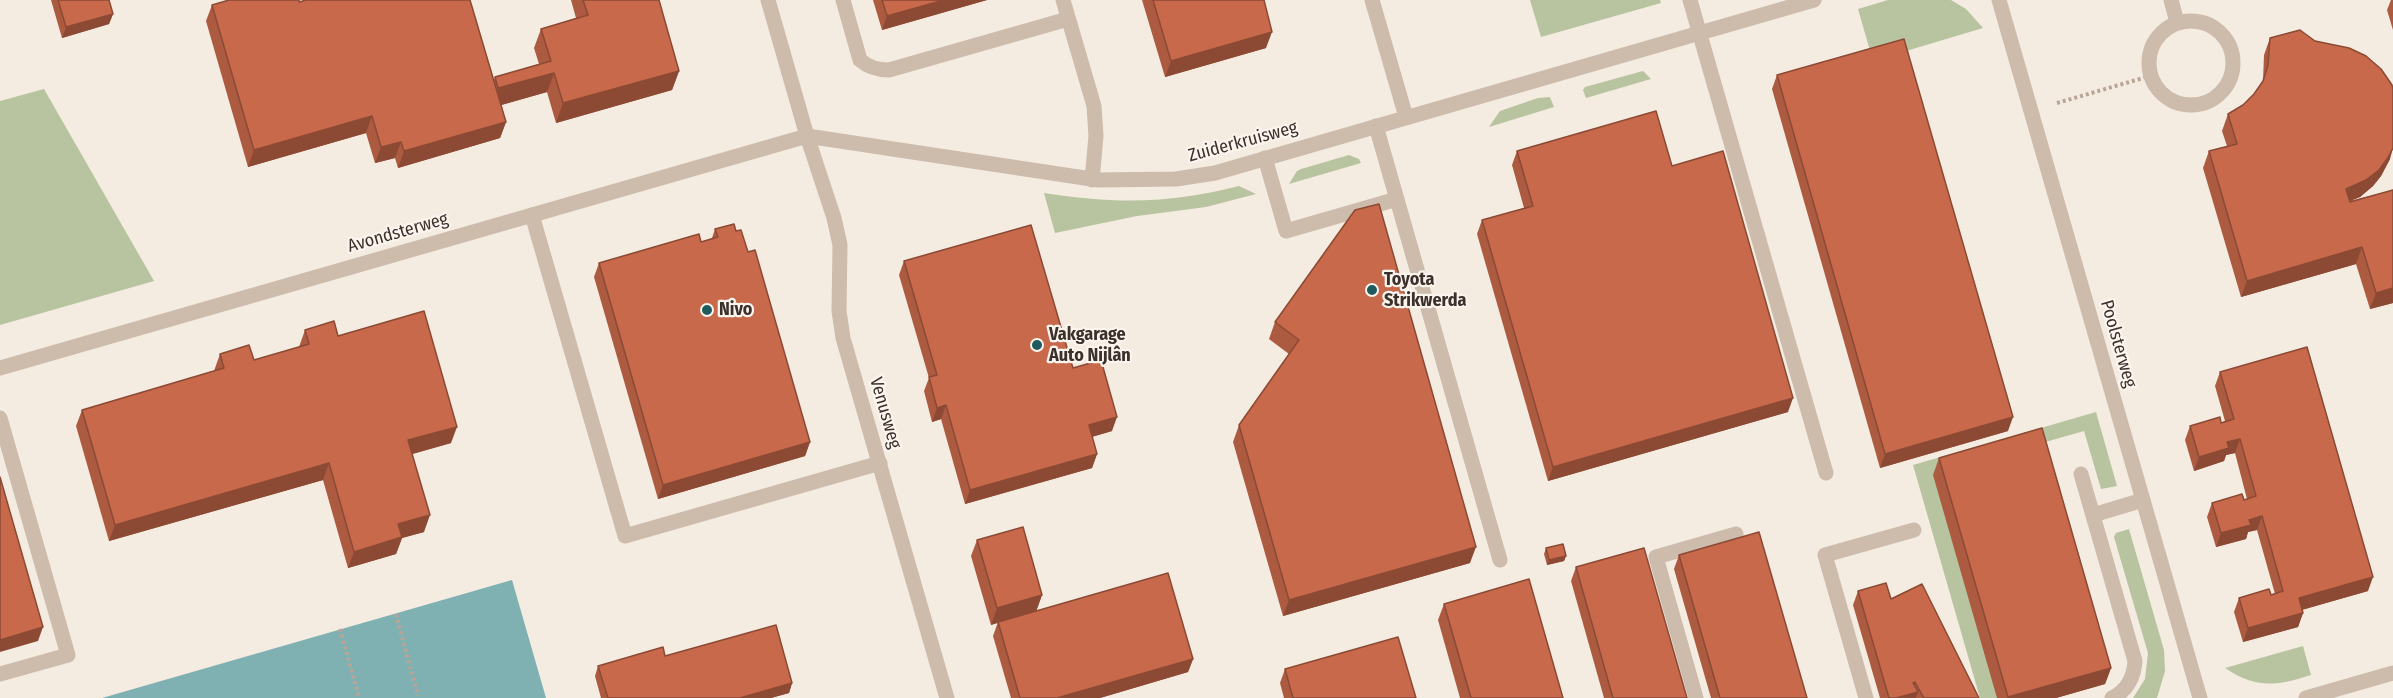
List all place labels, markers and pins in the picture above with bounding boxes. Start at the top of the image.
place label: Toyota Strikwerda [1384,269,1466,312]
marker: Toyota Strikwerda [1365,283,1379,297]
place label: Nivo [719,299,752,321]
marker: Nivo [700,303,714,317]
place label: Vakgarage Auto Nijlân [1049,324,1131,366]
marker: Vakgarage Auto Nijlân [1030,338,1044,352]

